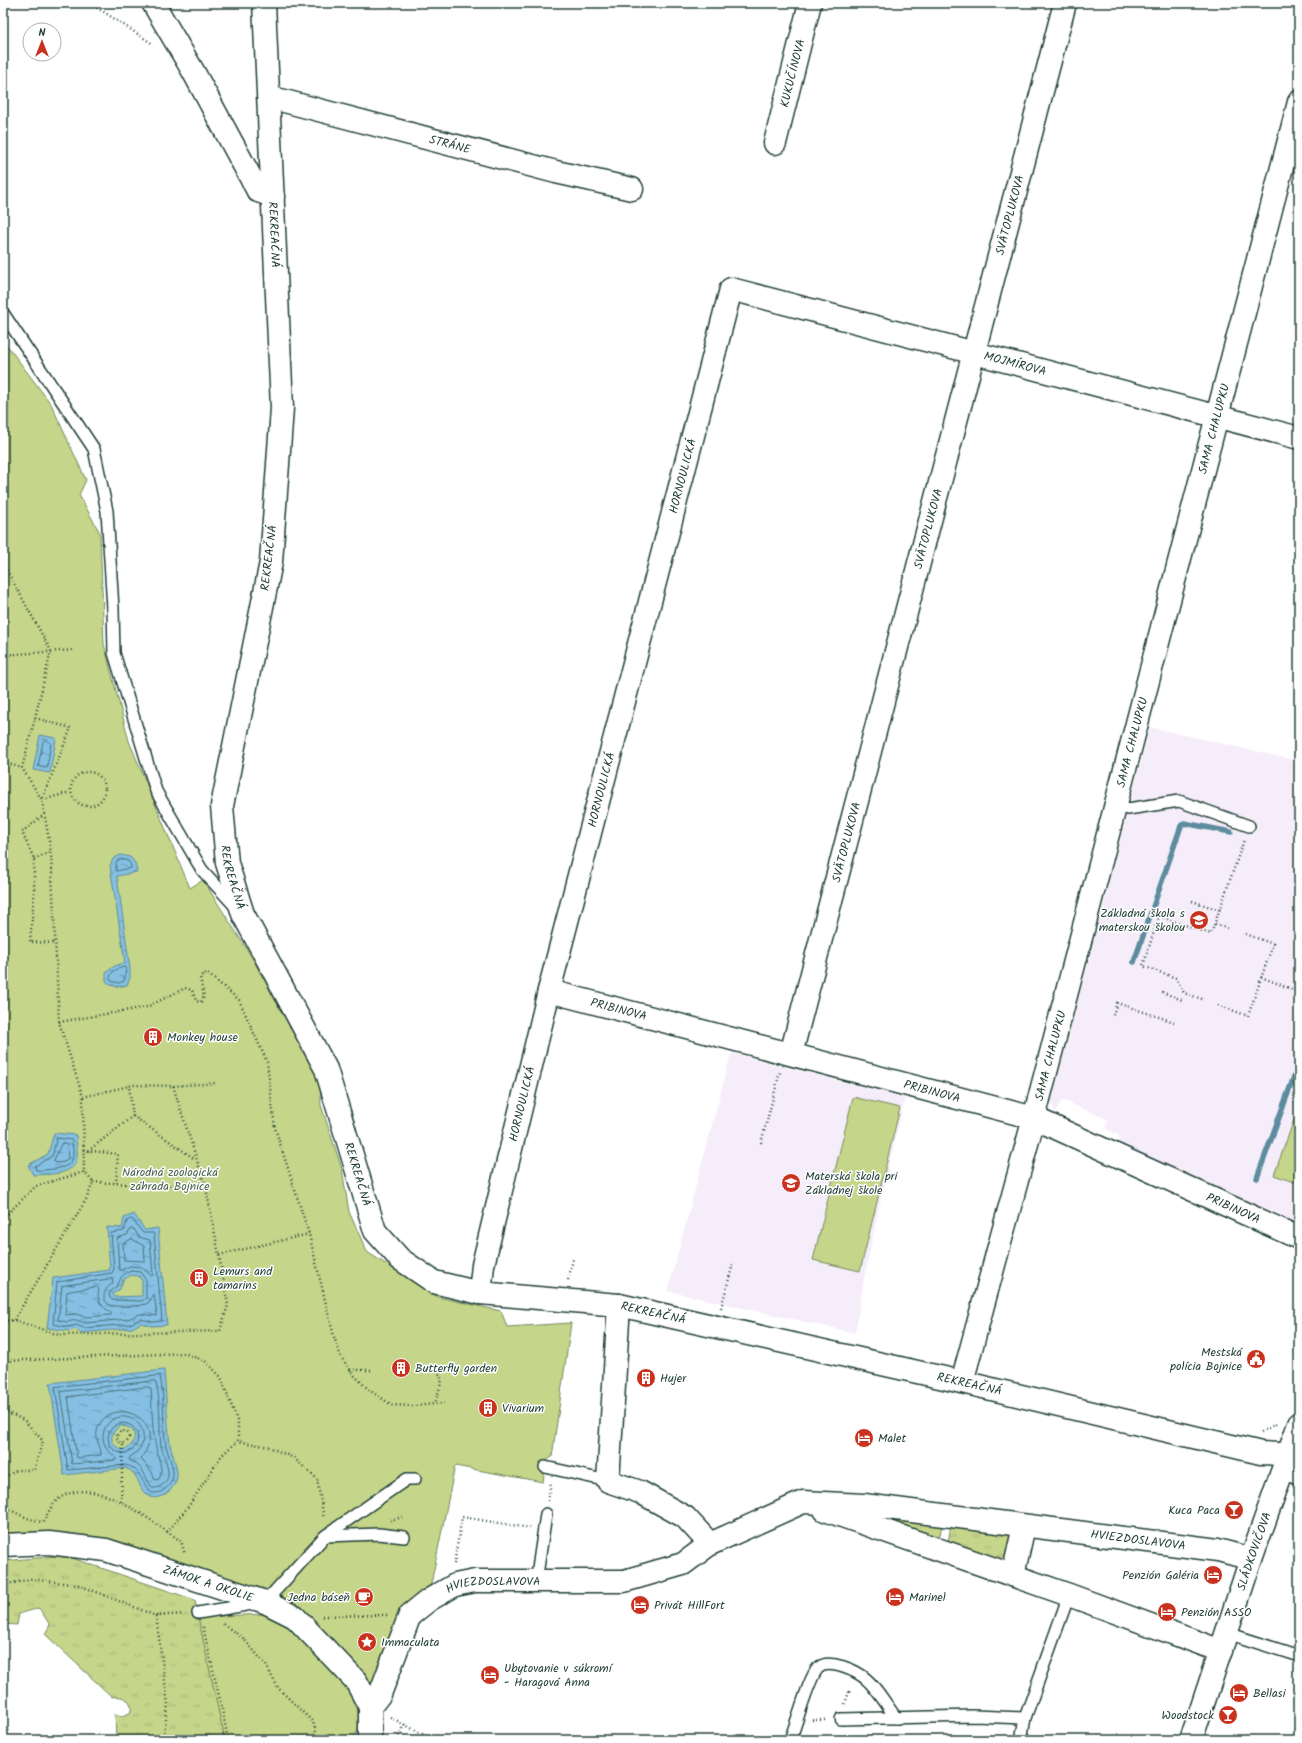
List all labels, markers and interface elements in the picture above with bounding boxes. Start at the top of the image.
north arrow [22,22,62,62]
text: N [39,24,46,42]
street label: KUKUČÍNOVA [775,37,810,109]
street label: STRÁNE [427,130,474,159]
street label: SVÄTOPLUKOVA [990,173,1029,257]
street label: REKREAČNÁ [263,201,285,268]
street label: MOJMÍROVA [982,346,1048,381]
street label: SAMA CHALUPKU [1193,382,1235,476]
street label: HORNOULICKÁ [664,436,701,516]
street label: SVÄTOPLUKOVA [908,486,948,571]
street label: REKREAČNÁ [256,524,282,592]
street label: SAMA CHALUPKU [1111,695,1153,789]
street label: HORNOULICKÁ [582,750,620,829]
street label: SVÄTOPLUKOVA [827,800,866,884]
street label: REKREAČNÁ [216,844,251,912]
place label: Základná škola s materskou školou [1099,904,1185,937]
school or university icon: Základná škola s materskou školou [1188,909,1210,931]
street label: PRIBINOVA [588,993,649,1026]
street label: SAMA CHALUPKU [1029,1009,1071,1103]
building icon: Monkey house [142,1026,164,1048]
place label: Monkey house [167,1028,239,1047]
street label: HORNOULICKÁ [504,1064,540,1143]
street label: PRIBINOVA [902,1075,962,1108]
street label: REKREAČNÁ [339,1140,376,1209]
park label: Národná zoologická záhrada Bojnice [122,1163,219,1196]
place label: Materská škola pri Základnej škole [805,1167,899,1200]
school or university icon: Materská škola pri Základnej škole [780,1172,802,1194]
street label: PRIBINOVA [1203,1188,1263,1229]
place label: Lemurs and tamarins [213,1262,273,1295]
building icon: Lemurs and tamarins [188,1267,210,1289]
street label: REKREAČNÁ [619,1296,688,1329]
place label: Mestská polícia Bojnice [1169,1343,1243,1376]
public building icon: Mestská polícia Bojnice [1245,1348,1267,1370]
building icon: Butterfly garden [390,1357,412,1379]
place label: Butterfly garden [415,1359,497,1378]
building icon: Hujer [635,1367,657,1389]
street label: REKREAČNÁ [935,1367,1004,1401]
place label: Hujer [660,1369,687,1388]
building icon: Vivarium [477,1397,499,1419]
place label: Vivarium [502,1399,545,1418]
hotel icon: Malet [853,1427,875,1449]
place label: Malet [878,1429,906,1448]
bar icon: Kuca Paca [1223,1499,1245,1521]
place label: Kuca Paca [1168,1501,1220,1520]
street label: SLÁDKOVIČOVA [1232,1509,1276,1593]
street label: HVIEZDOSLAVOVA [1090,1524,1187,1555]
street label: ZÁMOK A OKOLIE [160,1560,257,1607]
hotel icon: Penzión Galéria [1202,1564,1224,1586]
place label: Penzión Galéria [1122,1566,1199,1585]
street label: HVIEZDOSLAVOVA [442,1571,540,1598]
cafe icon: Jedna báseň [353,1586,375,1608]
hotel icon: Marinel [884,1586,906,1608]
place label: Jedna báseň [287,1588,350,1607]
place label: Marinel [909,1588,946,1607]
hotel icon: Privát HillFort [629,1594,651,1616]
place label: Privát HillFort [654,1596,725,1615]
hotel icon: Penzión ASSO [1156,1601,1178,1623]
place label: Penzión ASSO [1181,1603,1252,1622]
place icon: Immaculata [356,1631,378,1653]
place label: Immaculata [381,1633,440,1652]
place label: Ubytovanie v súkromí - Haragová Anna [504,1659,614,1692]
hotel icon: Ubytovanie v súkromí - Haragová Anna [479,1664,501,1686]
hotel icon: Bellasi [1228,1682,1250,1704]
place label: Bellasi [1253,1684,1287,1703]
bar icon: Woodstock [1217,1704,1239,1726]
place label: Woodstock [1162,1706,1214,1725]

